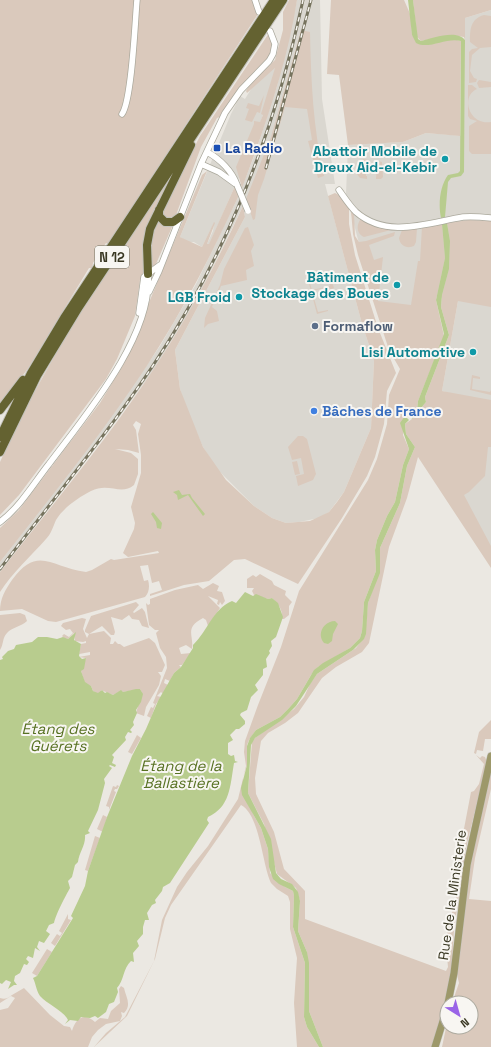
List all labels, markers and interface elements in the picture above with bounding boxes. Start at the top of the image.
place label: La Radio [225,139,282,157]
place label: Abattoir Mobile de Dreux Aid-el-Kebir [313,142,437,176]
marker: La Radio [212,143,222,153]
marker: Abattoir Mobile de Dreux Aid-el-Kebir [440,154,450,164]
road number: N 12 [95,246,129,268]
place label: Bâtiment de Stockage des Boues [252,268,389,302]
marker: Bâtiment de Stockage des Boues [392,280,402,290]
place label: LGB Froid [168,288,231,306]
marker: LGB Froid [234,292,244,302]
place label: Formaflow [323,317,393,335]
marker: Formaflow [310,321,320,331]
place label: Lisi Automotive [361,343,465,361]
marker: Lisi Automotive [468,347,478,357]
place label: Bâches de France [322,402,441,420]
marker: Bâches de France [309,406,319,416]
water label: Étang des Guérets [21,719,96,755]
water label: Étang de la Ballastière [140,756,222,792]
street label: Rue de la Ministerie [434,829,470,961]
north arrow [439,995,479,1035]
text: N [458,1015,472,1031]

